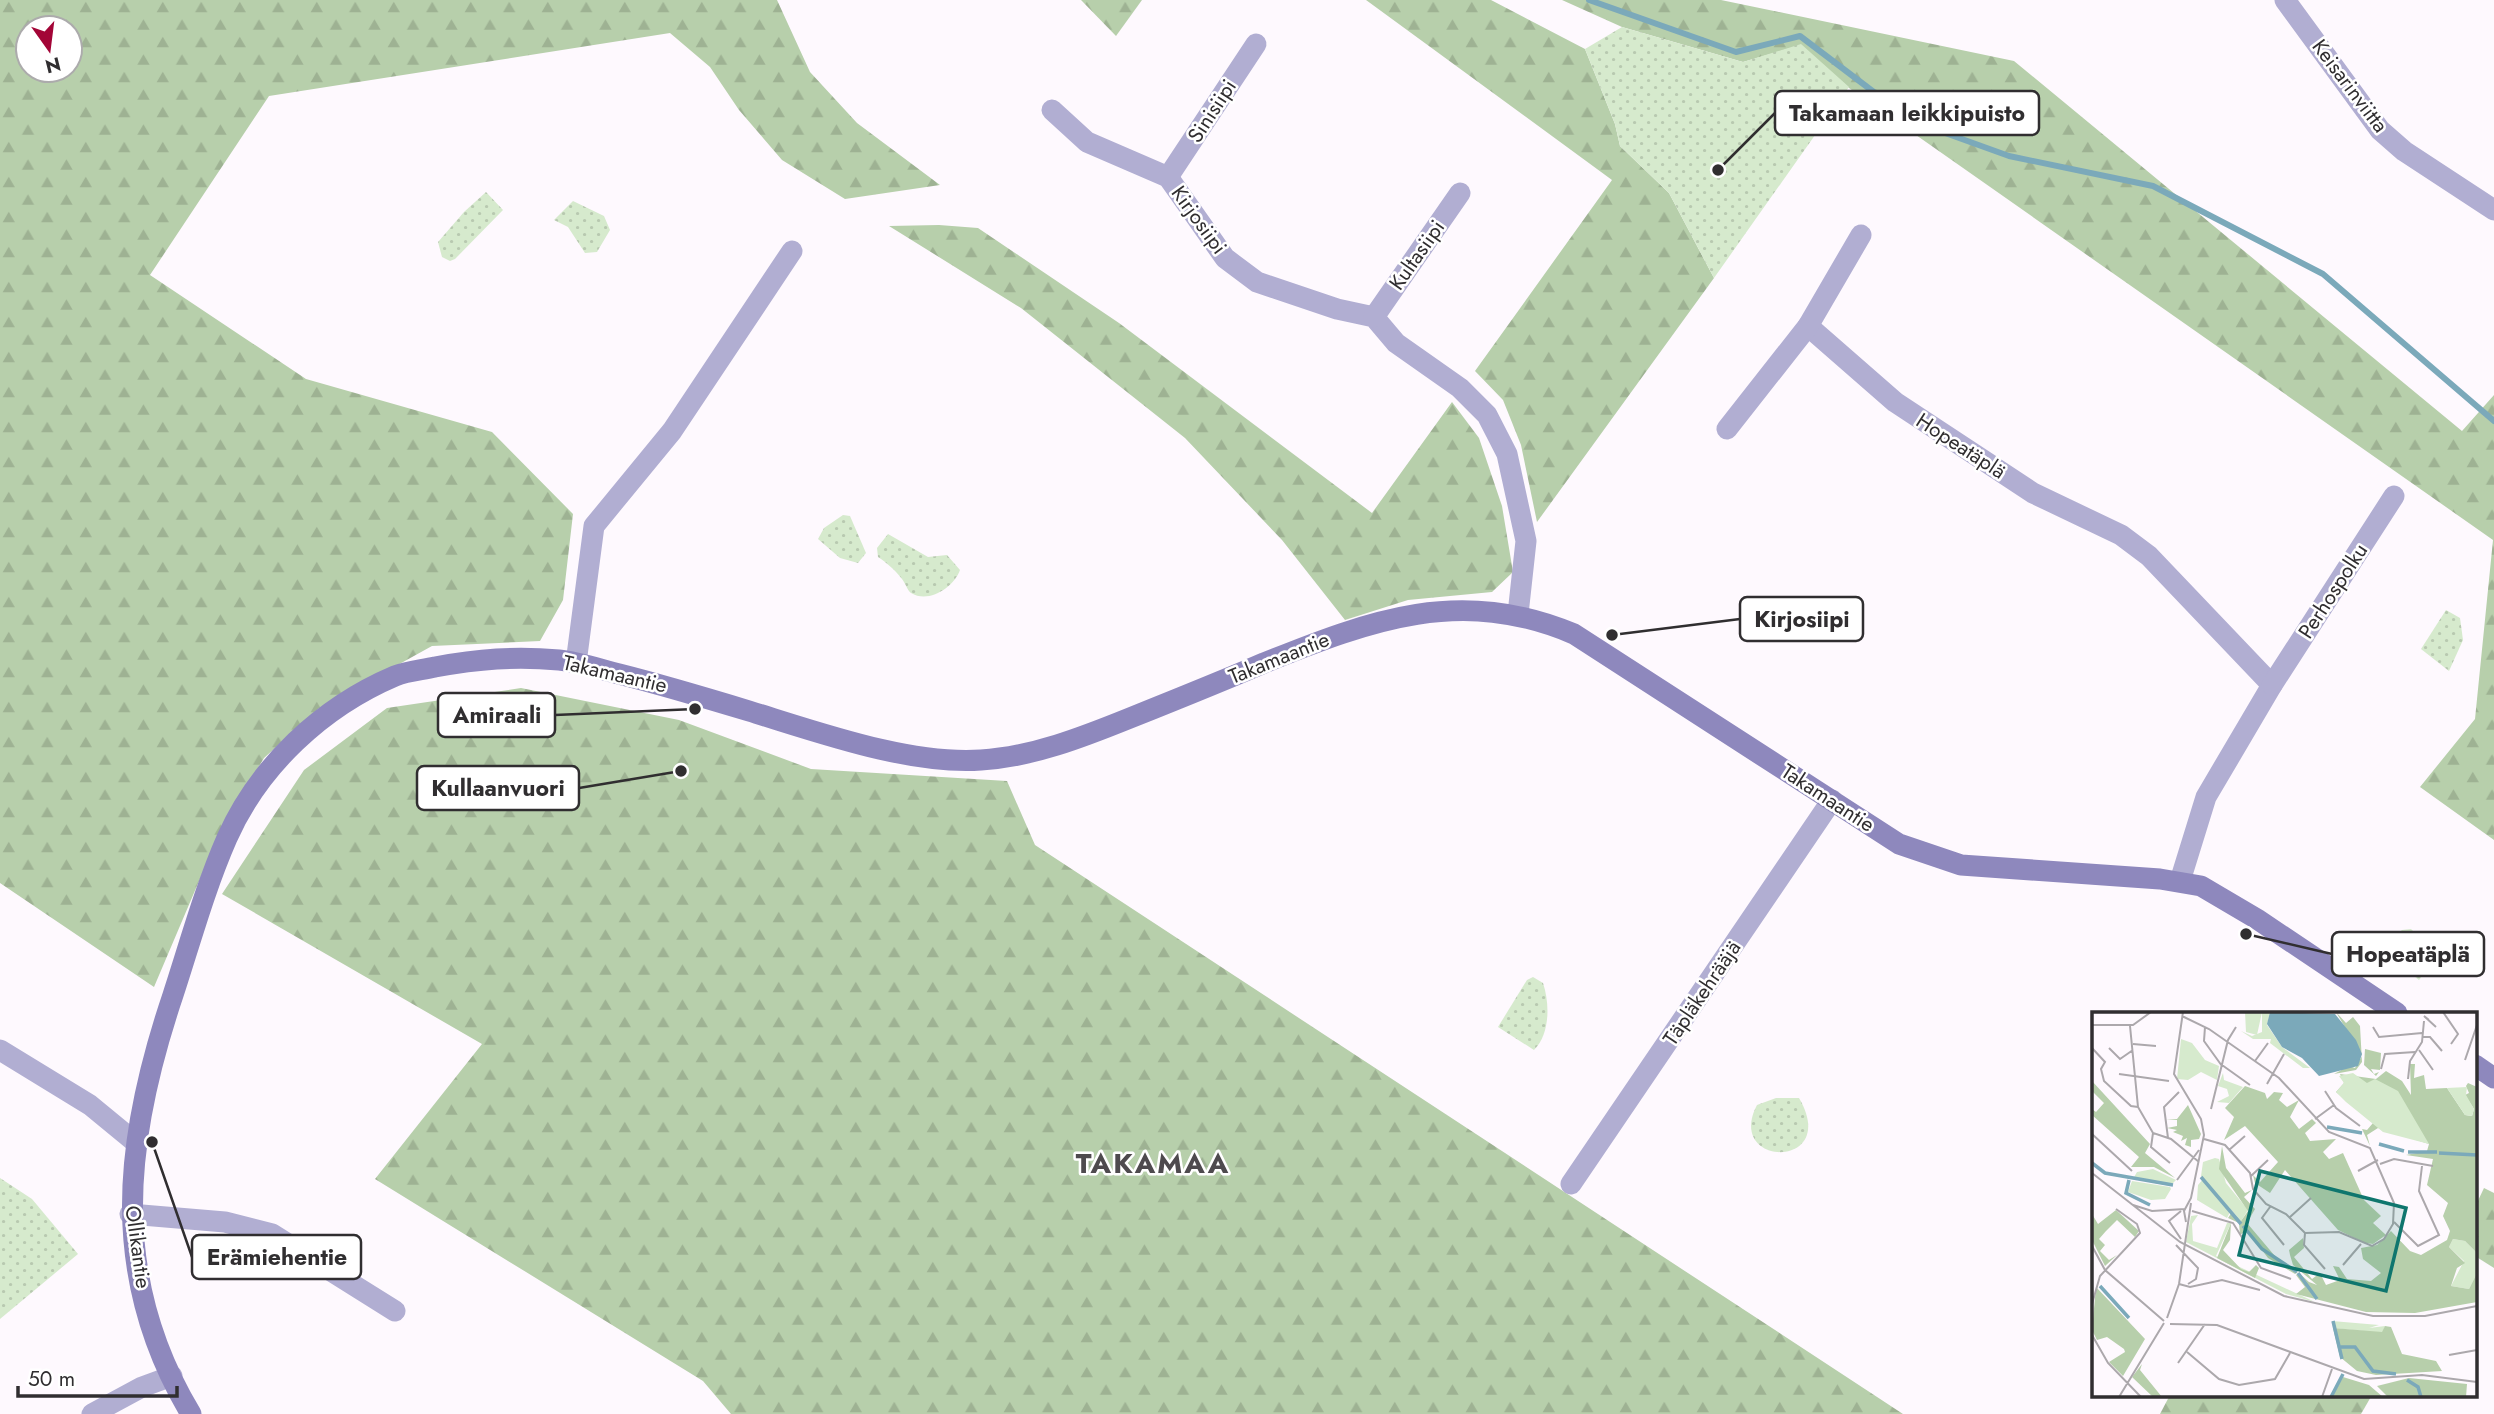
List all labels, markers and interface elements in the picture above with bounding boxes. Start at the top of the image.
north arrow [14,14,84,84]
street label: Keisarinviitta [2305,33,2395,139]
text: N [42,50,64,80]
street label: Sinisiipi [1180,73,1244,149]
callout: Takamaan leikkipuisto [1775,91,2039,135]
text: Takamaan leikkipuisto [1789,96,2025,130]
street label: Kirjosiipi [1164,180,1234,260]
street label: Kultasiipi [1382,214,1452,296]
street label: Hopeatäplä [1910,406,2012,486]
street label: Perhospolku [2291,537,2375,645]
callout: Kirjosiipi [1740,597,1863,641]
text: Kirjosiipi [1754,602,1850,636]
street label: Takamaantie [1224,624,1334,692]
street label: Takamaantie [560,647,670,701]
callout: Amiraali [438,693,555,737]
text: Amiraali [452,698,541,732]
street label: Takamaantie [1775,757,1881,840]
callout: Kullaanvuori [417,766,579,810]
text: Kullaanvuori [431,771,565,805]
callout: Hopeatäplä [2332,932,2484,976]
street label: Täpläkehrääjä [1656,935,1748,1051]
text: Hopeatäplä [2346,937,2470,971]
inset map [2092,1012,2476,1396]
district label: TAKAMAA [1076,1143,1230,1184]
street label: Ollikantie [117,1204,159,1291]
callout: Erämiehentie [192,1235,361,1279]
text: Erämiehentie [207,1240,347,1274]
scale bar [18,1354,177,1398]
text: 50 m [28,1364,75,1394]

